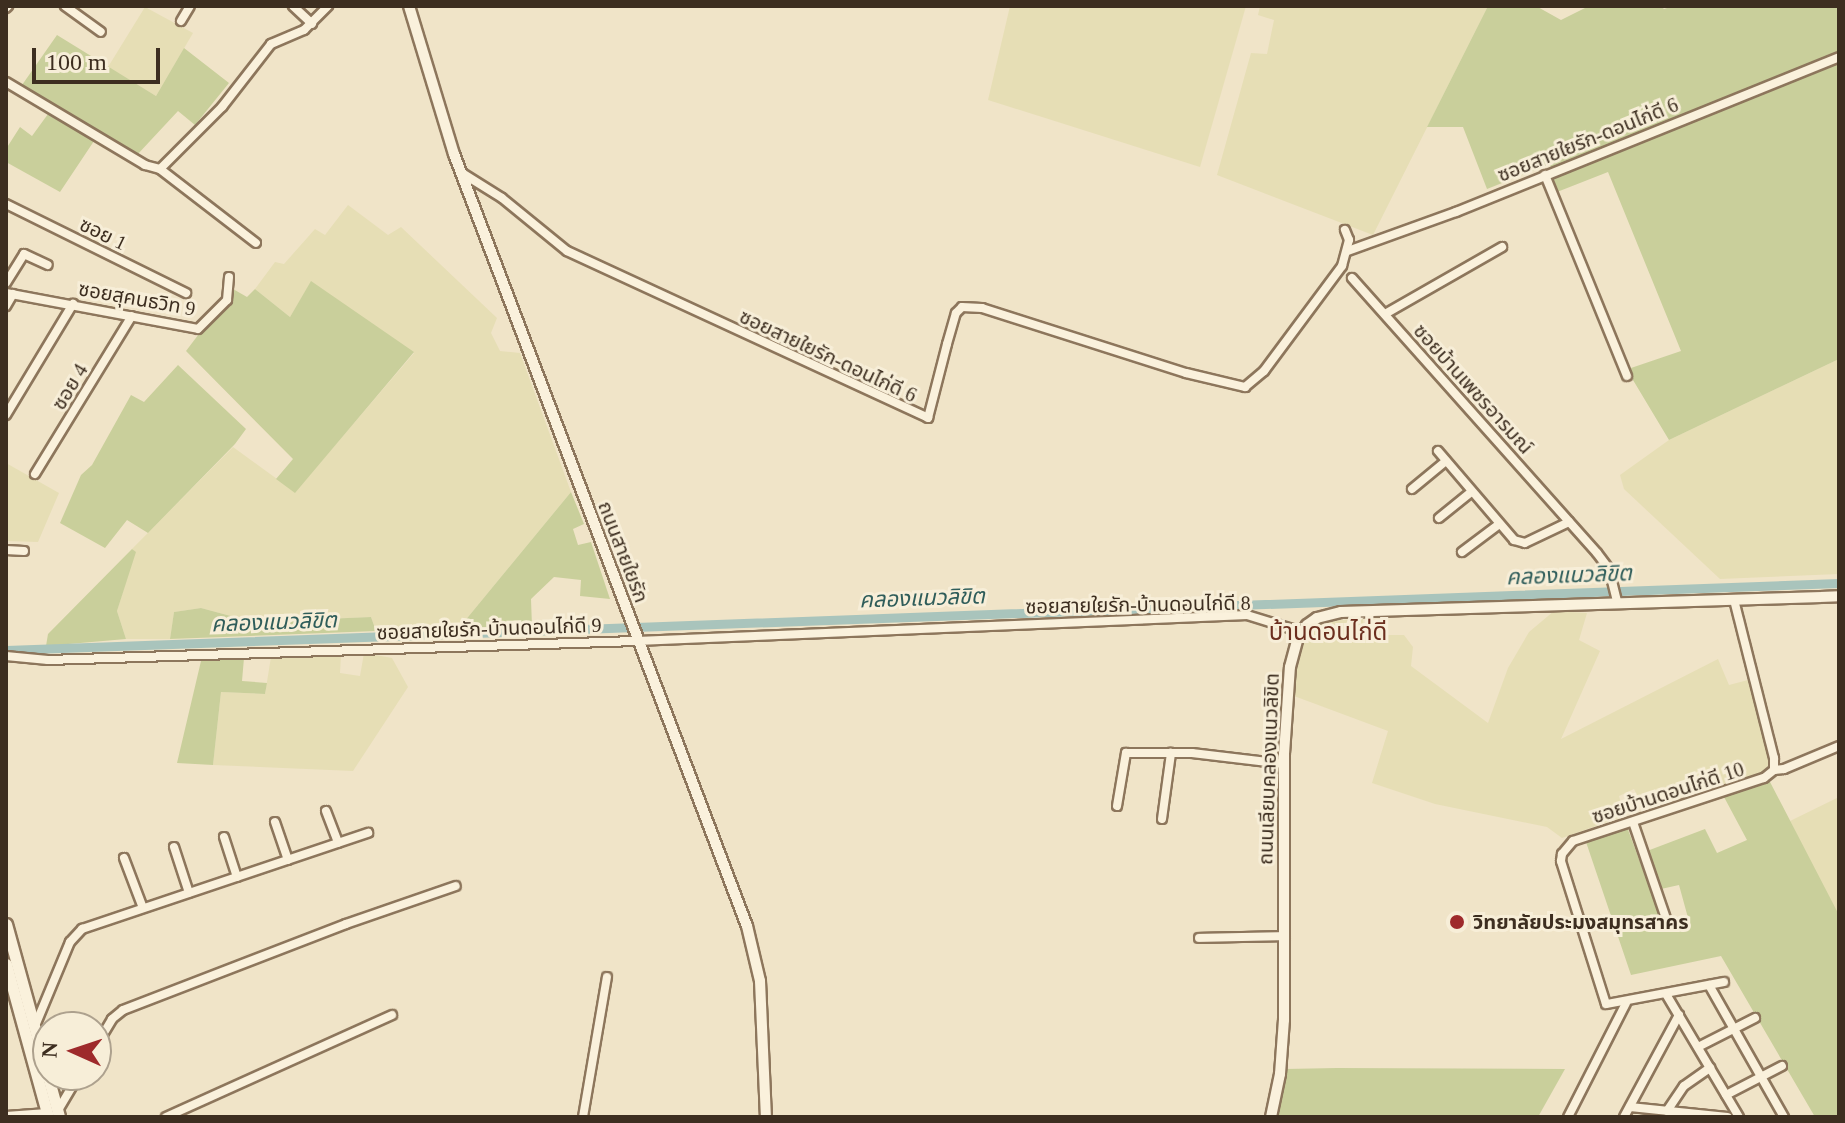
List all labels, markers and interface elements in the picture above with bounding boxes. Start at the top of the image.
scale bar [36,32,164,82]
text: 100 m [46,49,107,75]
street label: ซอยสายใยรัก-ดอนไก่ดี 6 [1494,93,1682,187]
street label: ซอย 1 [76,212,130,256]
street label: ซอยสุคนธวิท 9 [77,277,197,321]
street label: ซอยสายใยรัก-ดอนไก่ดี 6 [736,304,920,408]
street label: ซอยบ้านเพชรอารมณ์ [1408,319,1538,459]
street label: ซอย 4 [47,360,93,414]
street label: ถนนสายใยรัก [593,498,653,606]
water label: คลองแนวลิขิต [1506,560,1632,590]
water label: คลองแนวลิขิต [859,583,985,613]
street label: ซอยสายใยรัก-บ้านดอนไก่ดี 8 [1025,591,1251,619]
water label: คลองแนวลิขิต [211,607,337,637]
street label: ซอยสายใยรัก-บ้านดอนไก่ดี 9 [376,613,602,645]
district label: บ้านดอนไก่ดี [1269,619,1387,647]
street label: ถนนเลียบคลองแนวลิขิต [1254,673,1284,865]
street label: ซอยบ้านดอนไก่ดี 10 [1589,757,1747,829]
place label: วิทยาลัยประมงสมุทรสาคร [1473,910,1688,934]
marker: วิทยาลัยประมงสมุทรสาคร [1448,913,1466,931]
north arrow [32,1011,112,1091]
text: N [37,1041,62,1058]

